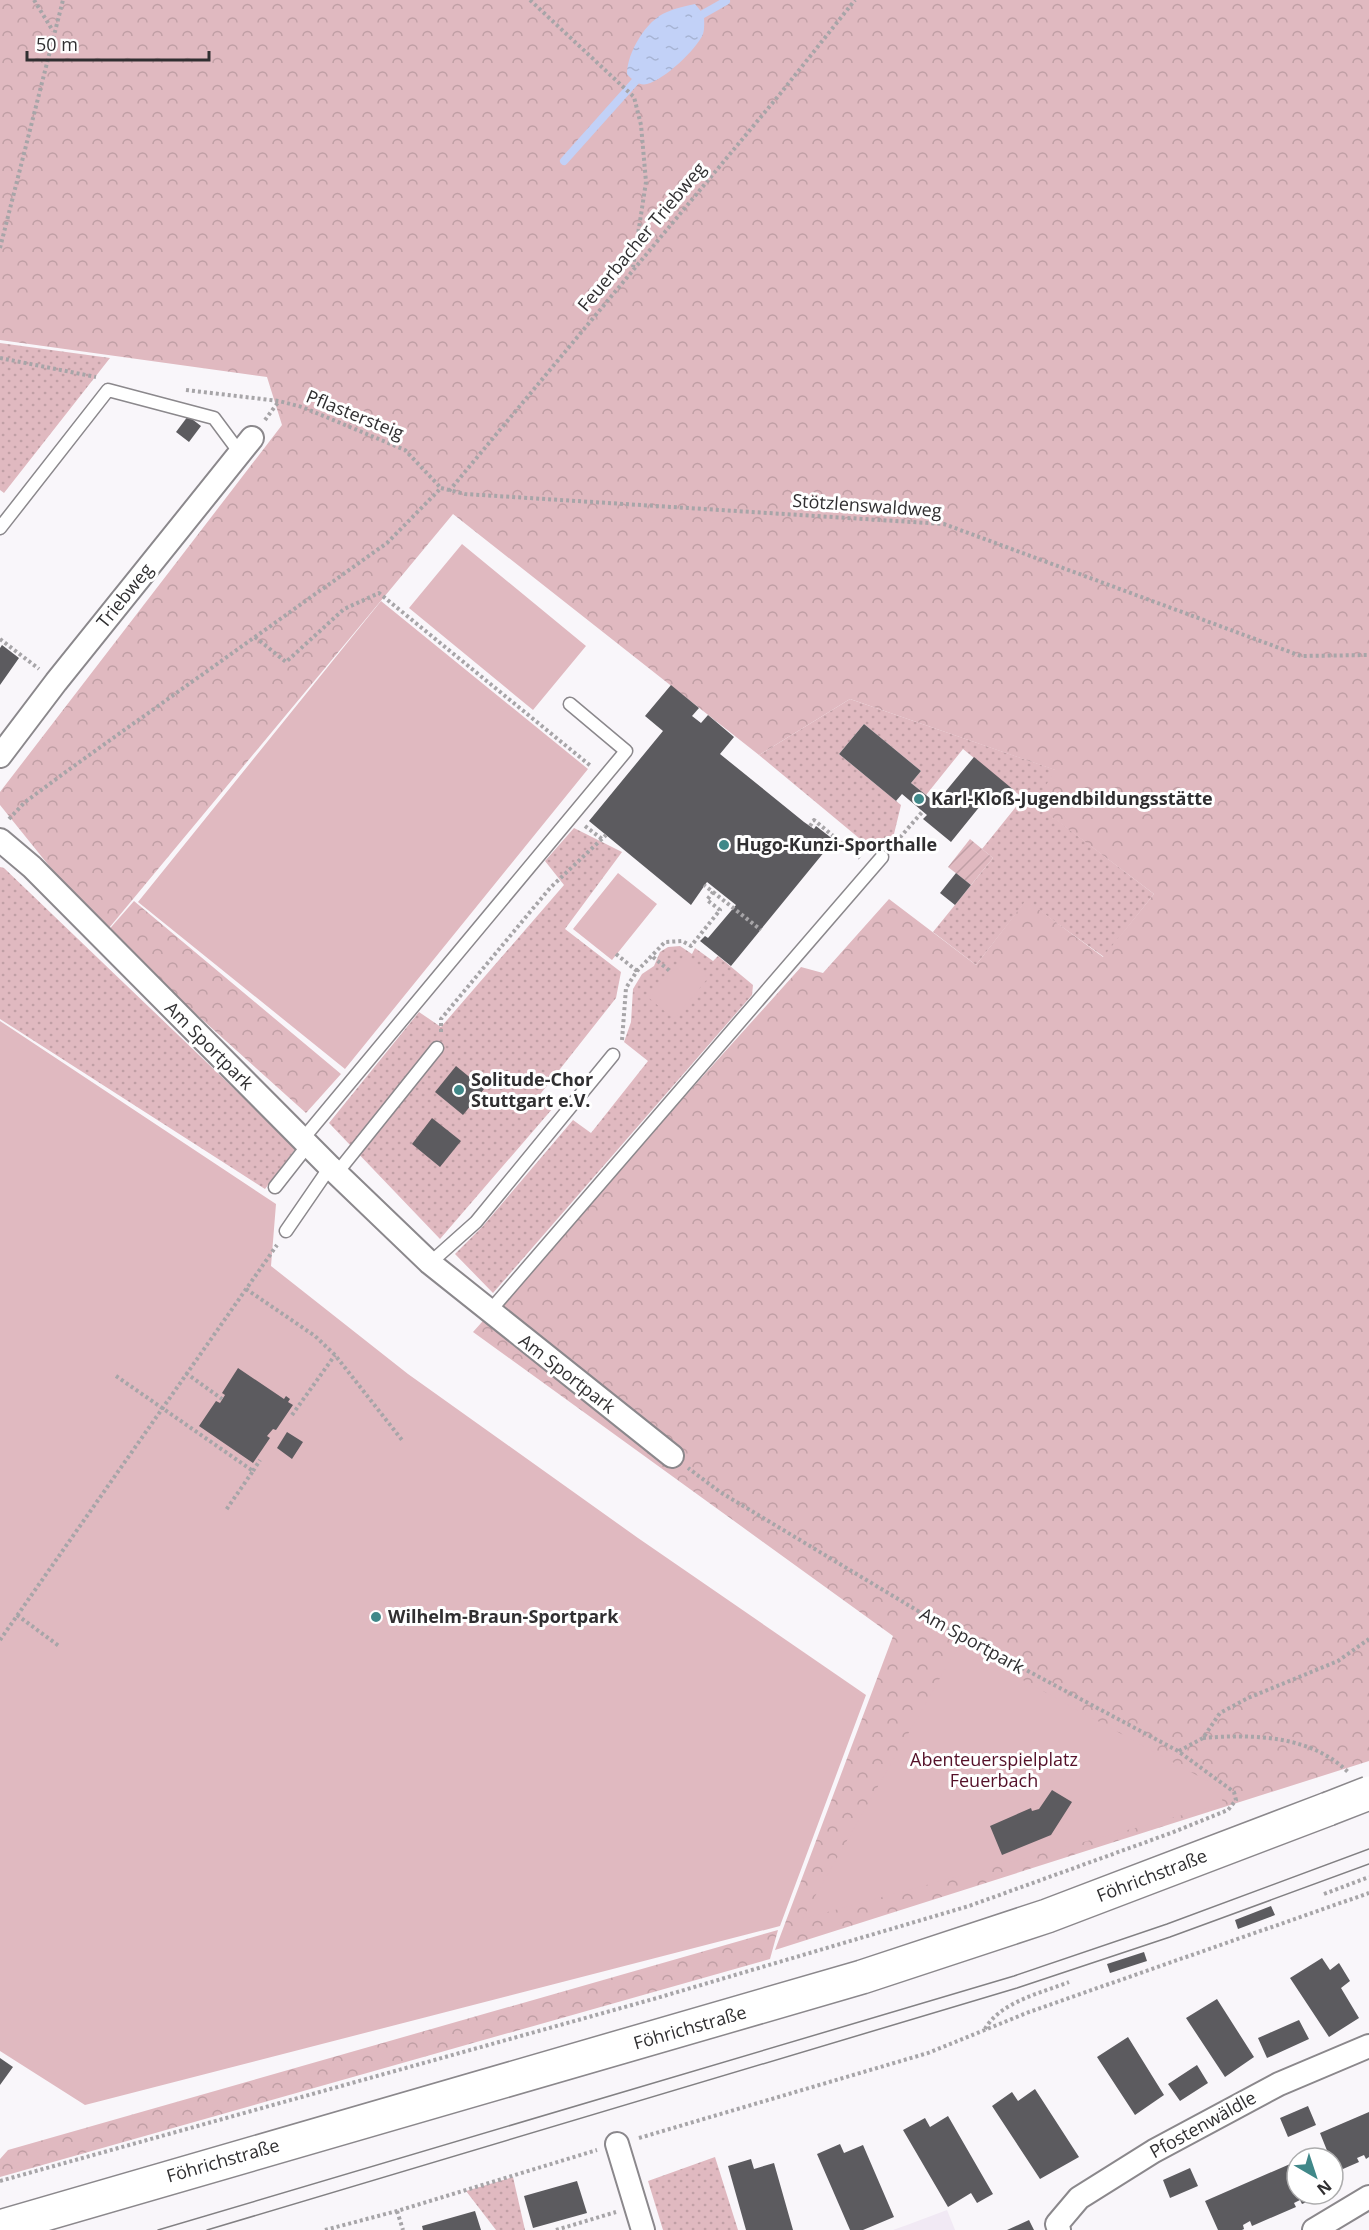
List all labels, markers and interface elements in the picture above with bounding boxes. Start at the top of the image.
scale bar [27,24,208,62]
text: 50 m [36,32,78,56]
street label: Feuerbacher Triebweg [572,157,711,316]
street label: Pflastersteig [303,384,408,445]
street label: Stötzlenswaldweg [792,488,943,522]
street label: Triebweg [91,558,158,633]
place label: Karl-Kloß-Jugendbildungsstätte [931,786,1213,810]
marker: Karl-Kloß-Jugendbildungsstätte [912,792,926,806]
place label: Hugo-Kunzi-Sporthalle [736,832,937,856]
marker: Hugo-Kunzi-Sporthalle [717,838,731,852]
street label: Am Sportpark [160,996,260,1095]
place label: Solitude-Chor Stuttgart e.V. [471,1067,593,1112]
marker: Solitude-Chor Stuttgart e.V. [452,1083,466,1097]
street label: Am Sportpark [515,1328,621,1419]
street label: Am Sportpark [916,1601,1030,1679]
place label: Wilhelm-Braun-Sportpark [388,1604,619,1628]
marker: Wilhelm-Braun-Sportpark [369,1610,383,1624]
park label: Abenteuerspielplatz Feuerbach [910,1747,1078,1792]
street label: Föhrichstraße [1093,1843,1210,1907]
street label: Föhrichstraße [630,1999,749,2055]
street label: Pfostenwäldle [1145,2085,1260,2163]
street label: Föhrichstraße [163,2132,282,2188]
north arrow [1285,2146,1345,2206]
text: N [1312,2175,1336,2200]

